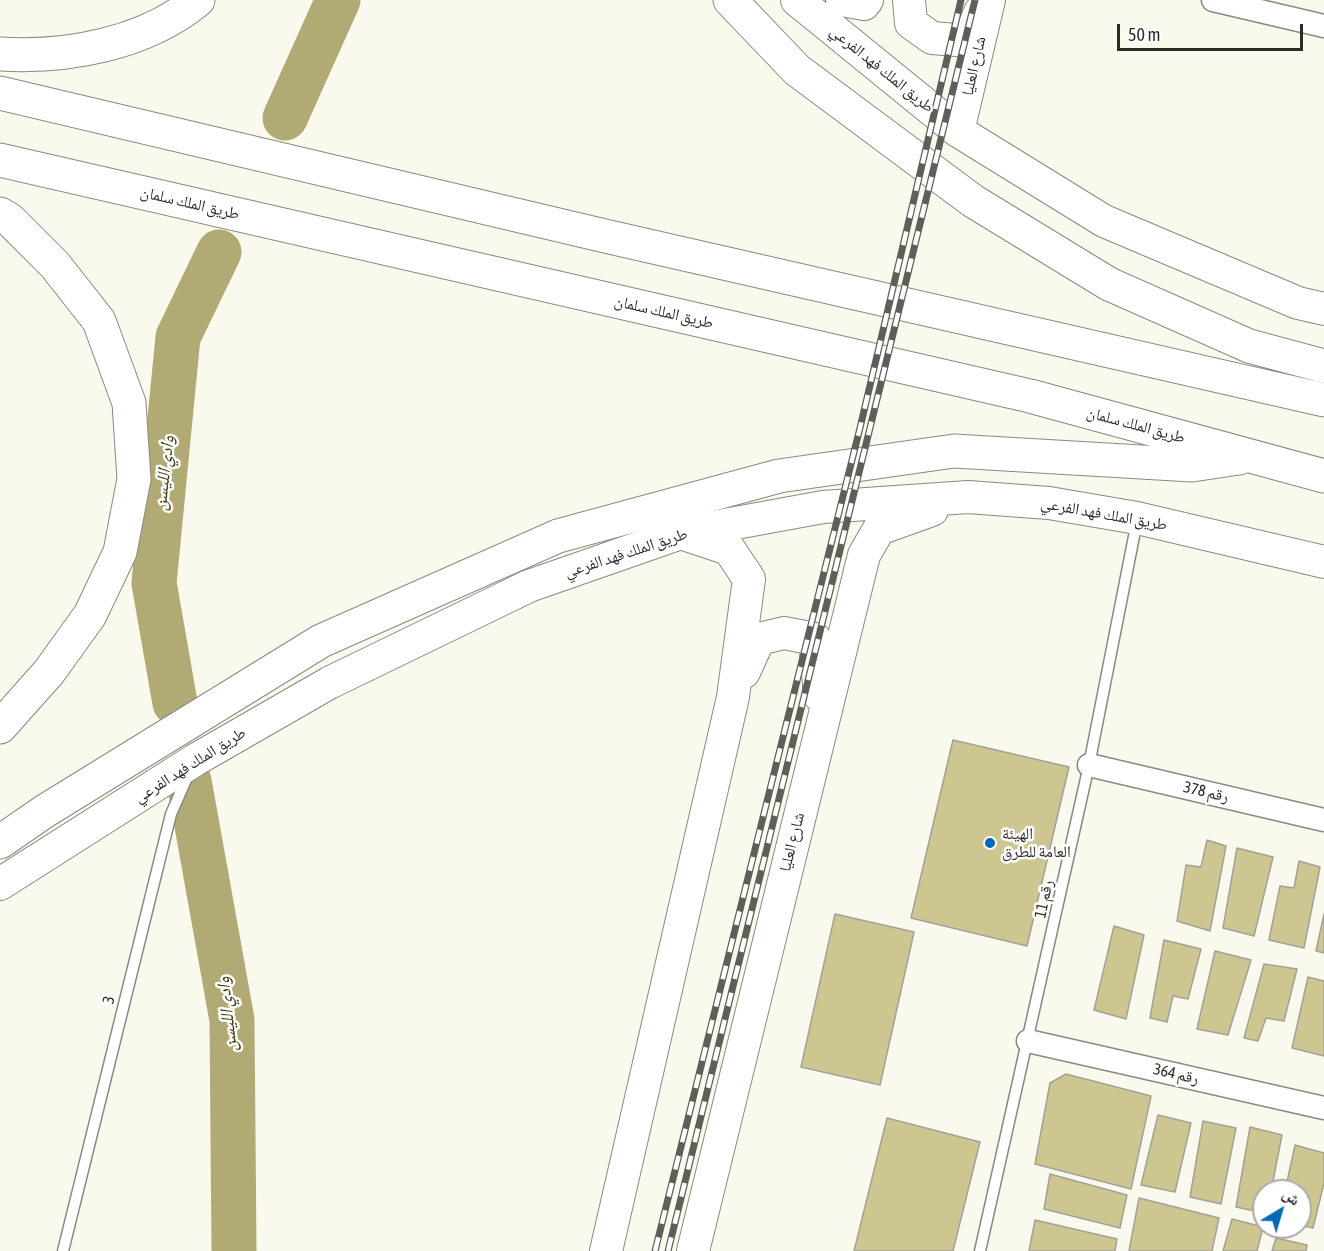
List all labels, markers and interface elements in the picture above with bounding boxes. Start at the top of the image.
scale bar [1120,12,1306,50]
street label: طريق الملك فهد الفرعي [826,21,938,117]
text: 50 m [1128,24,1160,45]
street label: شارع العليا [958,35,990,97]
street label: طريق الملك سلمان [139,182,241,224]
street label: طريق الملك سلمان [613,291,715,333]
street label: طريق الملك سلمان [1085,403,1187,447]
water label: وادي الليسن [149,434,179,512]
street label: طريق الملك فهد الفرعي [1039,493,1169,535]
street label: طريق الملك فهد الفرعي [562,524,690,582]
street label: طريق الملك فهد الفرعي [131,723,249,807]
street label: رقم 378 [1181,777,1231,807]
street label: شارع العليا [775,810,809,874]
place label: الهيئة العامة للطرق [1002,824,1071,862]
marker: الهيئة العامة للطرق [983,836,997,850]
street label: رقم 11 [1031,878,1057,920]
water label: وادي الليسن [212,975,242,1053]
street label: 3 [99,994,119,1006]
street label: رقم 364 [1151,1059,1201,1089]
north arrow [1252,1179,1312,1239]
text: ش [1280,1184,1304,1209]

